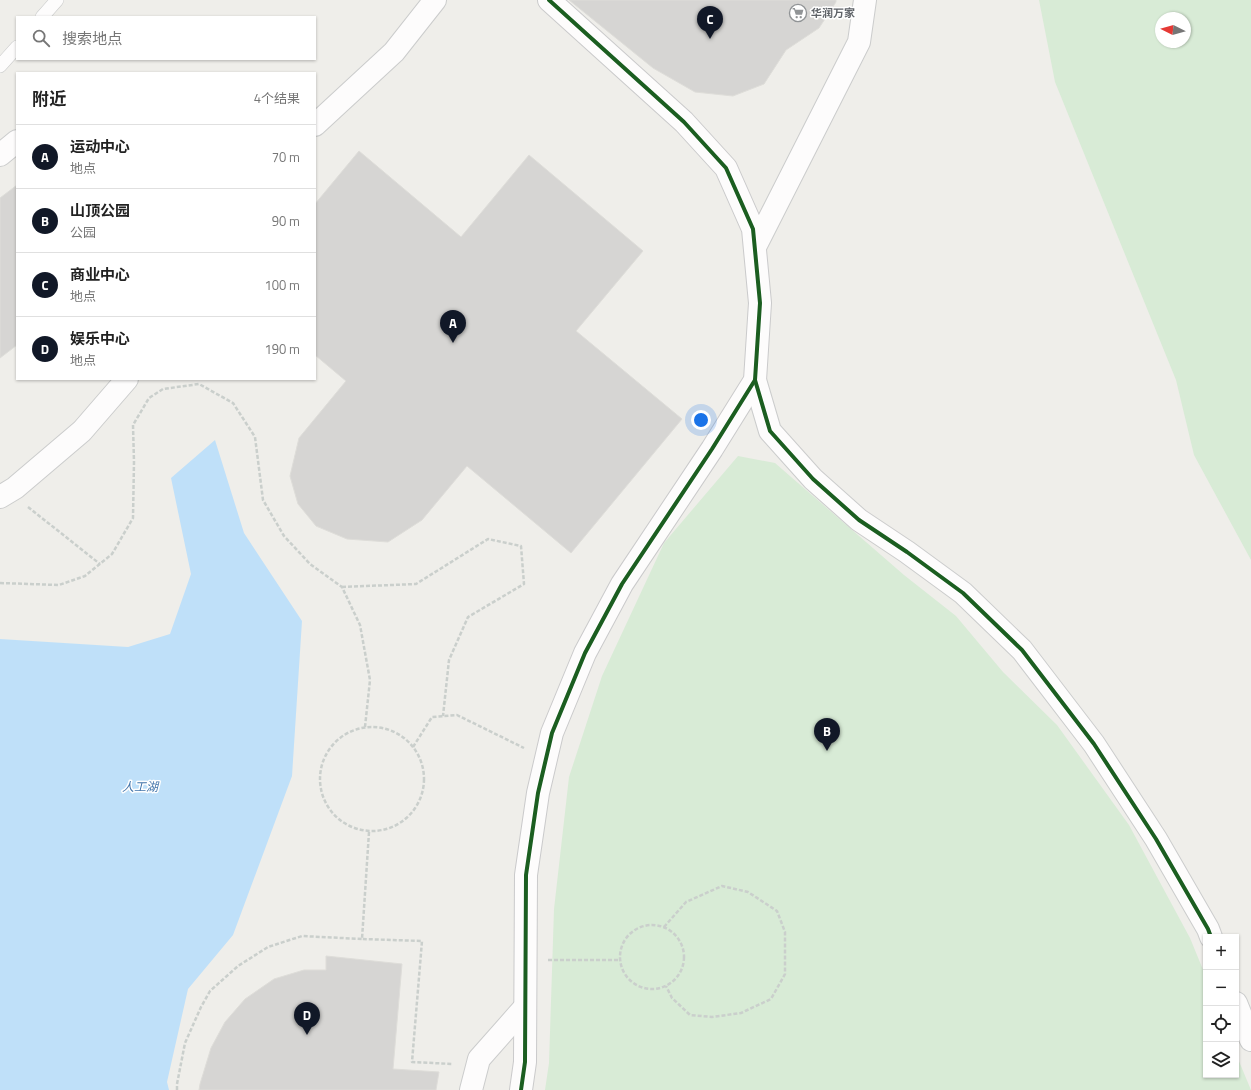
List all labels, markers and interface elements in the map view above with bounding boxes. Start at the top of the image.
supermarket icon: 华润万家 [788,3,808,23]
place label: 华润万家 [811,5,855,21]
pin: C [697,6,723,39]
north arrow [1155,12,1191,48]
search box [16,16,316,60]
icon: search [30,27,52,49]
text: 搜索地点 [62,27,122,50]
text: 附近 [32,86,66,112]
text: 4个结果 [254,88,300,108]
text: 运动中心 [70,135,130,158]
text: A [41,147,49,167]
text: 70 m [272,147,300,167]
text: 地点 [70,158,96,178]
text: 山顶公园 [70,199,130,222]
text: B [41,211,49,231]
text: 90 m [272,211,300,231]
text: 公园 [70,222,96,242]
text: 商业中心 [70,263,130,286]
text: C [41,275,49,295]
text: 100 m [264,275,300,295]
text: 地点 [70,286,96,306]
pin: A [440,310,466,343]
text: 娱乐中心 [70,327,130,350]
text: D [41,339,49,359]
text: 190 m [264,339,300,359]
text: 地点 [70,350,96,370]
your location [691,410,711,430]
pin: B [814,718,840,751]
water label: 人工湖 [122,777,160,796]
map controls [1203,934,1239,1078]
button: + [1203,934,1239,970]
button: − [1203,970,1239,1006]
pin: D [294,1002,320,1035]
button: locate [1203,1006,1239,1042]
button: layers [1203,1042,1239,1078]

